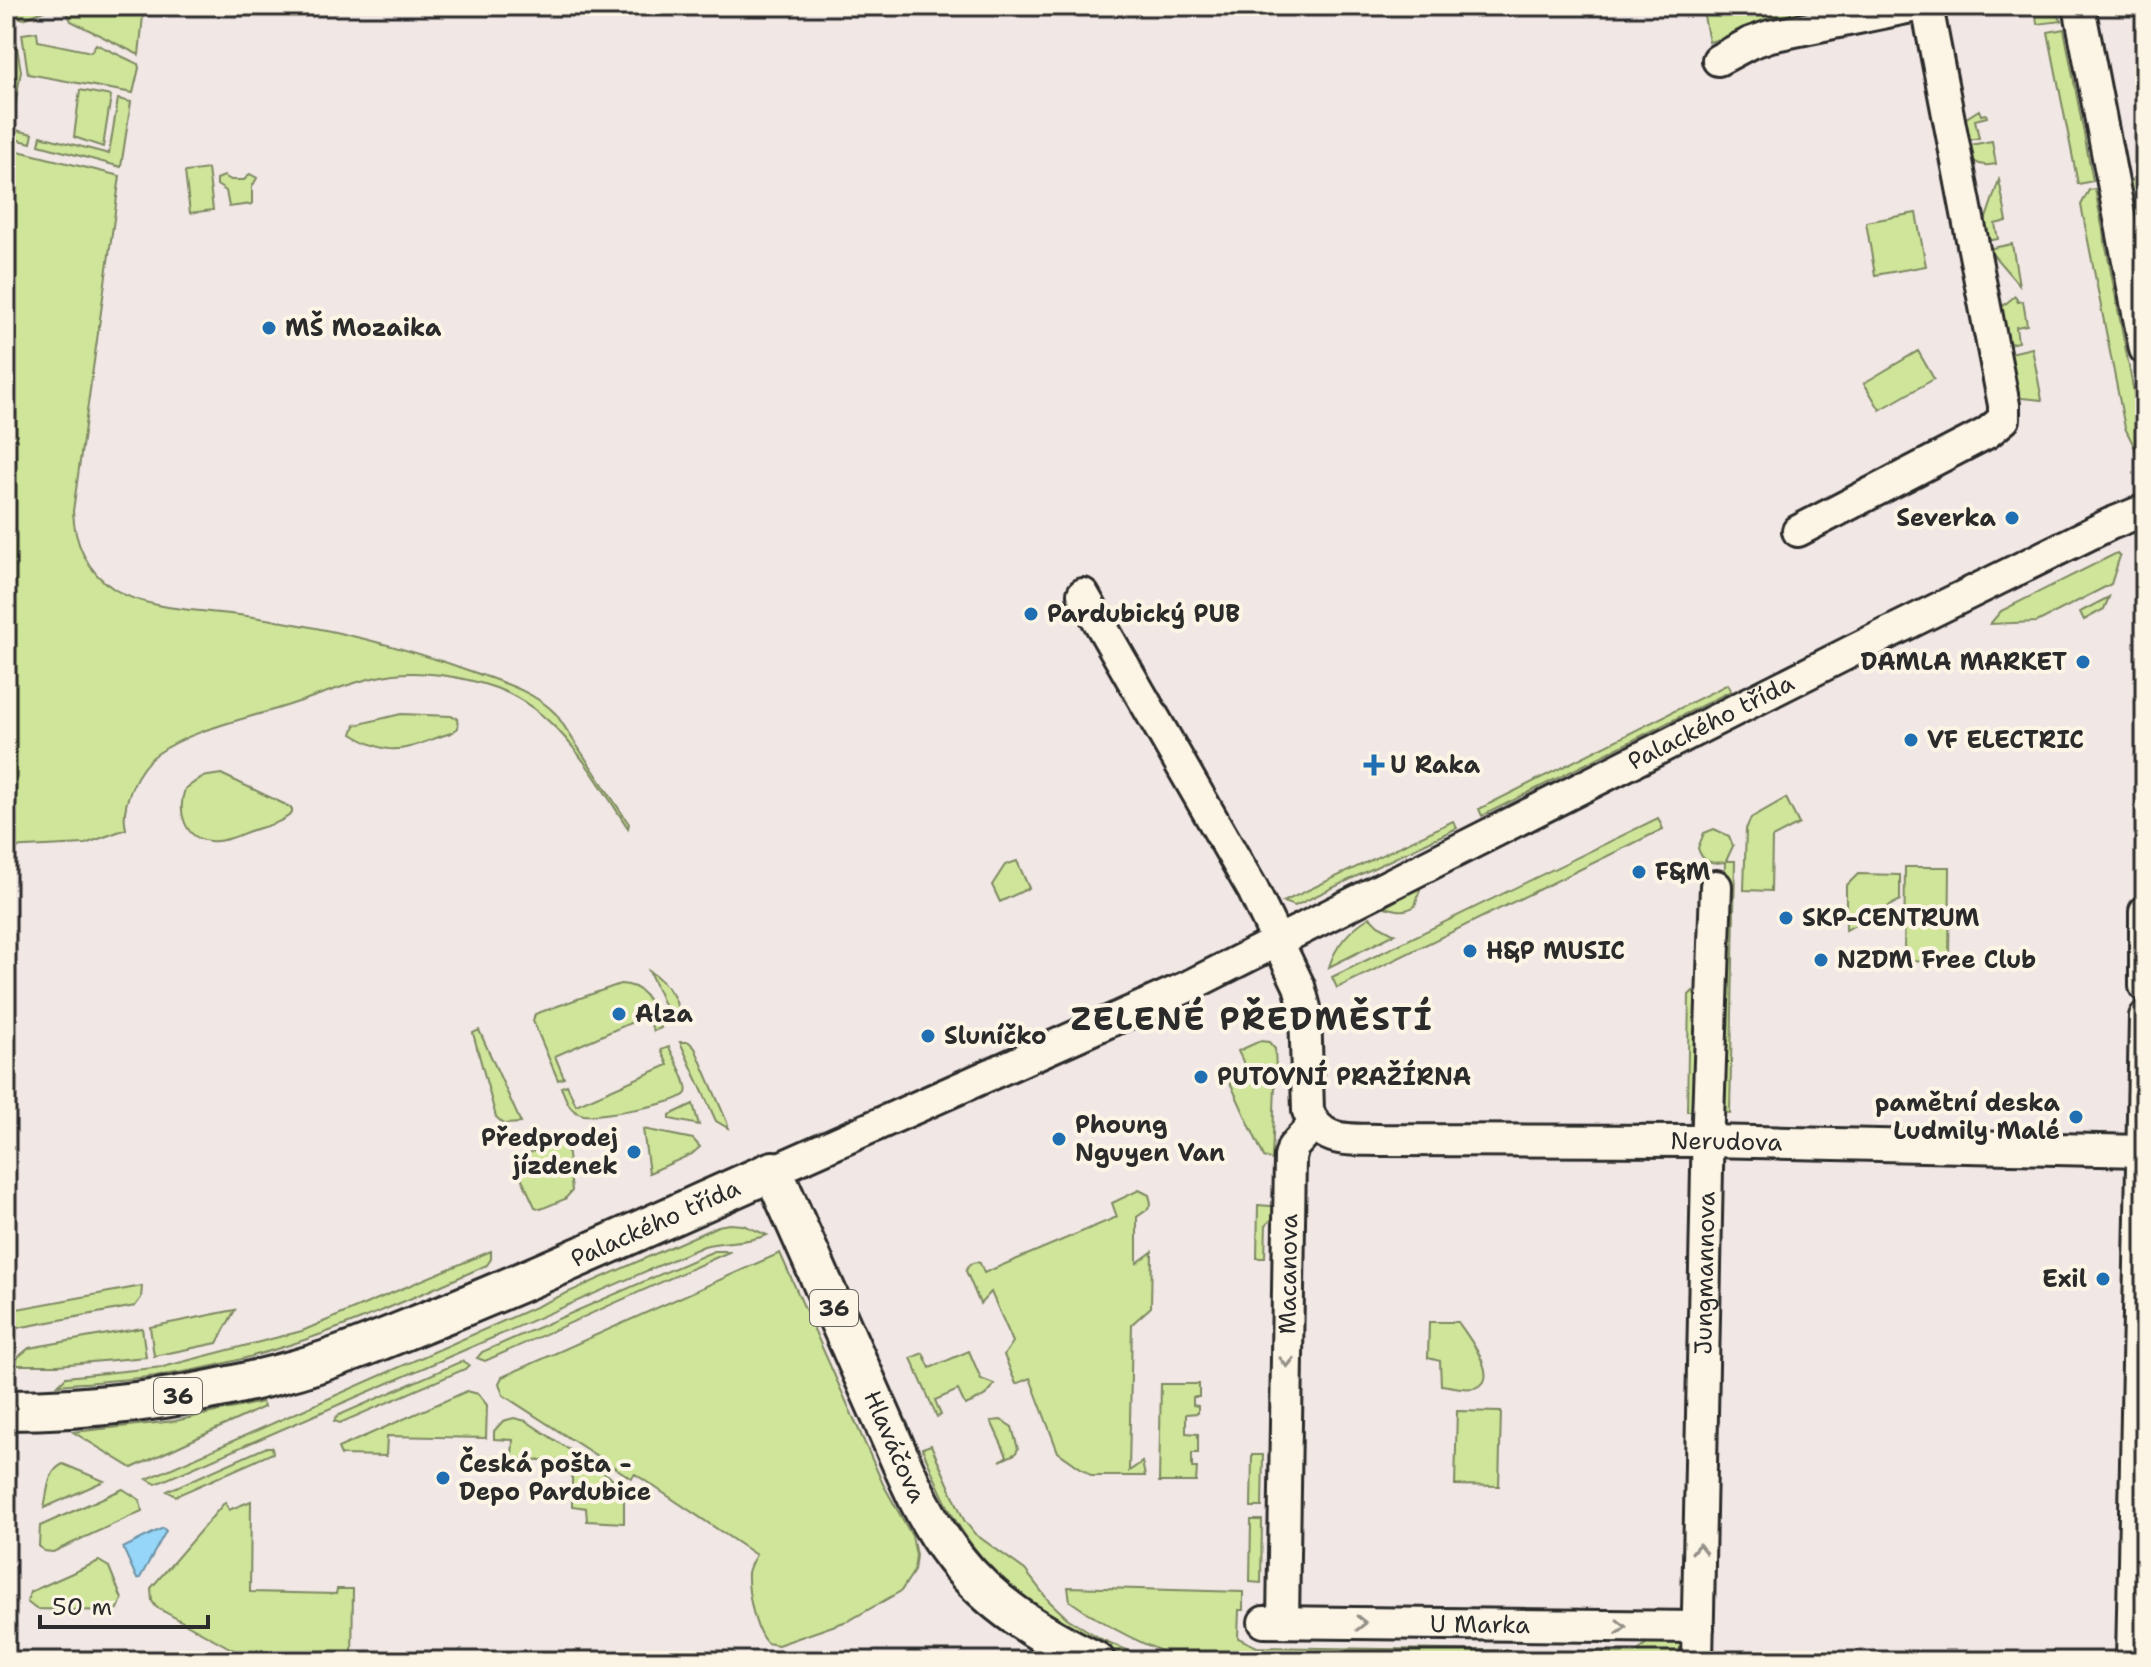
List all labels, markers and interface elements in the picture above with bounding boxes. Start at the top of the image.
place label: MŠ Mozaika [285,310,442,344]
marker: MŠ Mozaika [260,319,278,337]
place label: Severka [1896,502,1997,534]
marker: Severka [2003,509,2021,527]
place label: Pardubický PUB [1047,598,1240,630]
marker: Pardubický PUB [1022,605,1040,623]
place label: DAMLA MARKET [1861,646,2067,678]
marker: DAMLA MARKET [2074,653,2092,671]
street label: Palackého třída [1622,667,1799,778]
place label: VF ELECTRIC [1927,724,2084,756]
marker: VF ELECTRIC [1902,731,1920,749]
place label: U Raka [1390,749,1481,781]
marker: U Raka [1365,756,1383,774]
place label: F&M [1655,856,1711,888]
marker: F&M [1630,863,1648,881]
place label: SKP-CENTRUM [1802,902,1980,934]
marker: SKP-CENTRUM [1777,909,1795,927]
place label: H&P MUSIC [1486,935,1625,967]
marker: H&P MUSIC [1461,942,1479,960]
place label: NZDM Free Club [1837,944,2036,976]
marker: NZDM Free Club [1812,951,1830,969]
district label: ZELENÉ PŘEDMĚSTÍ [1070,996,1434,1040]
place label: Alza [635,998,693,1030]
marker: Alza [610,1005,628,1023]
place label: Sluníčko [944,1020,1047,1052]
marker: Sluníčko [919,1027,937,1045]
place label: PUTOVNÍ PRAŽÍRNA [1217,1059,1471,1093]
marker: PUTOVNÍ PRAŽÍRNA [1192,1068,1210,1086]
place label: pamětní deska Ludmily Malé [1875,1087,2061,1147]
marker: pamětní deska Ludmily Malé [2067,1108,2085,1126]
place label: Phoung Nguyen Van [1075,1109,1225,1169]
place label: Předprodej jízdenek [481,1122,618,1182]
street label: Nerudova [1670,1125,1783,1159]
marker: Phoung Nguyen Van [1050,1130,1068,1148]
marker: Předprodej jízdenek [625,1143,643,1161]
street label: Palackého třída [566,1172,745,1275]
street label: Jungmannova [1687,1191,1723,1355]
street label: Macanova [1271,1213,1305,1335]
place label: Exil [2042,1263,2087,1295]
marker: Exil [2094,1270,2112,1288]
road number: 36 [810,1290,858,1326]
one-way arrow [1278,1356,1296,1369]
road number: 36 [154,1378,202,1414]
street label: Hlaváčova [856,1386,934,1508]
place label: Česká pošta - Depo Pardubice [459,1446,651,1508]
marker: Česká pošta - Depo Pardubice [434,1469,452,1487]
one-way arrow [1690,1542,1708,1555]
scale bar [40,1579,208,1629]
text: 50 m [52,1591,112,1623]
street label: U Marka [1430,1608,1530,1641]
one-way arrow [1355,1614,1368,1632]
one-way arrow [1615,1618,1628,1635]

